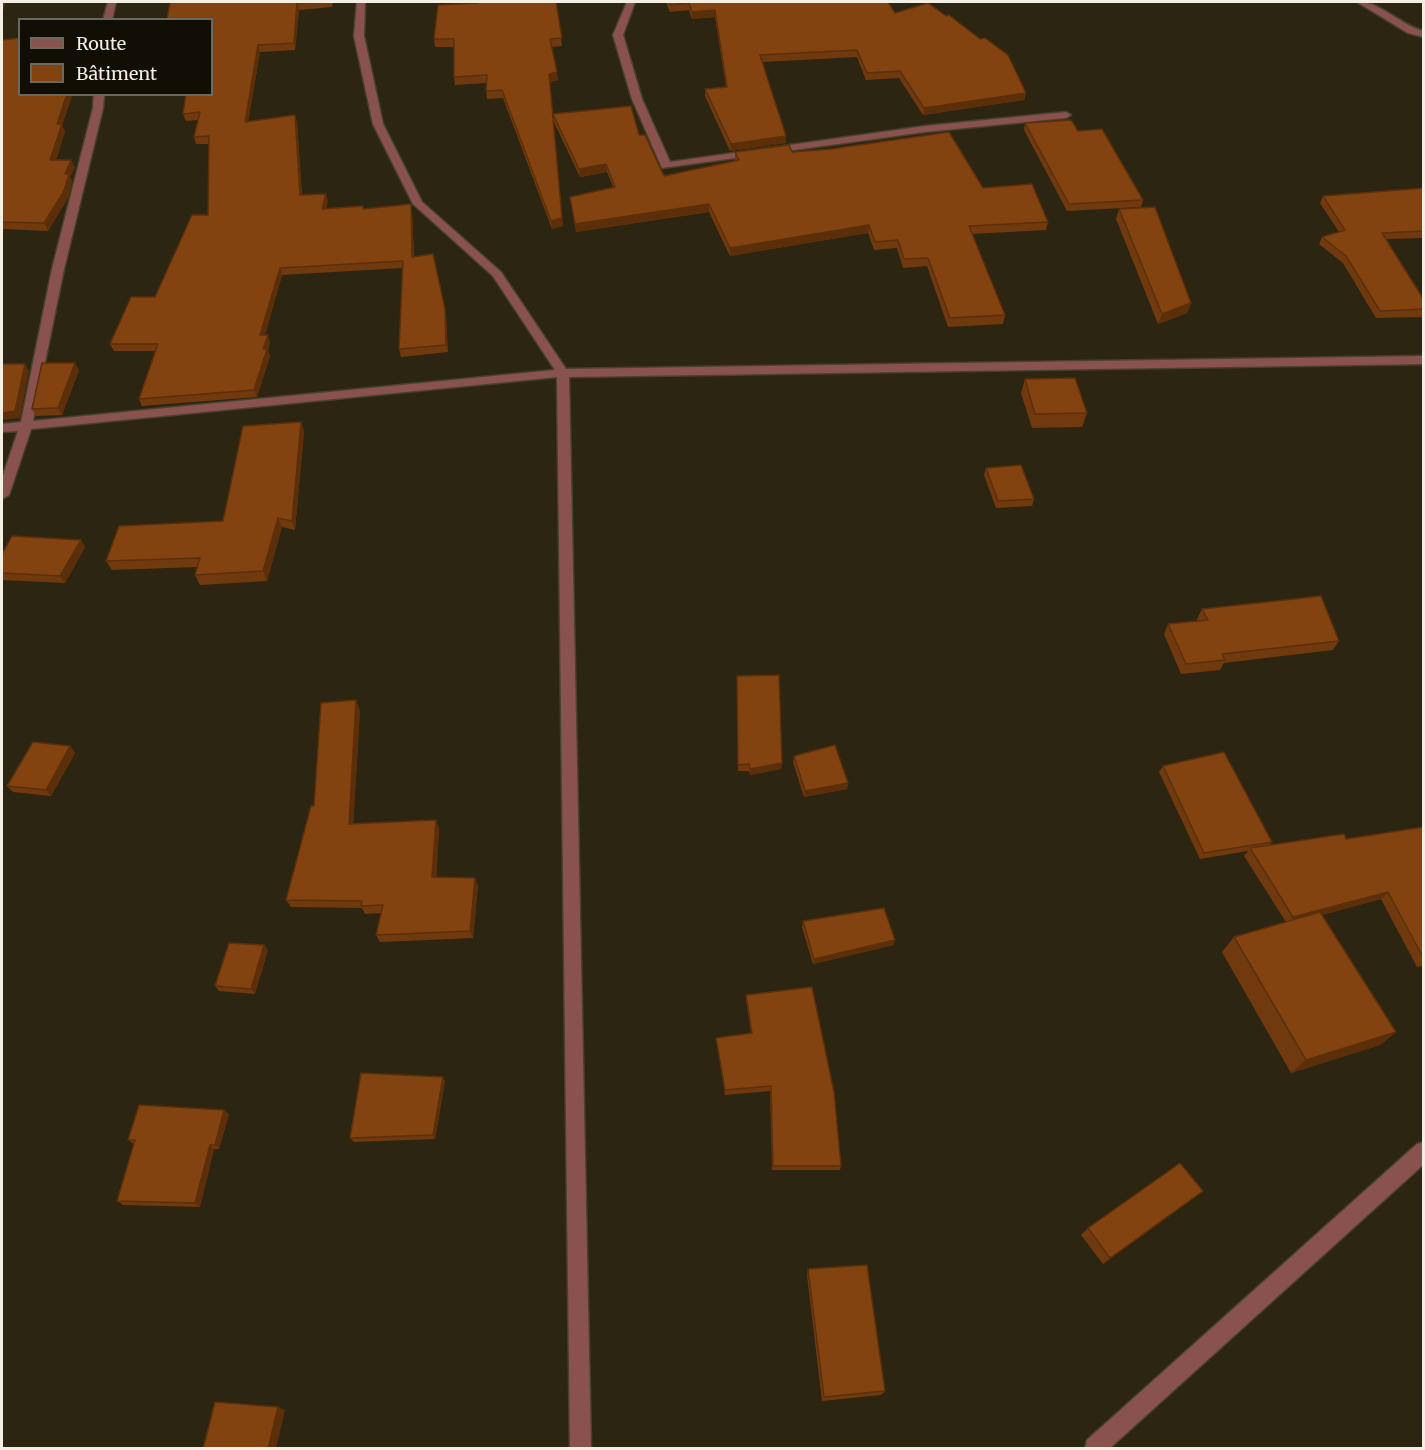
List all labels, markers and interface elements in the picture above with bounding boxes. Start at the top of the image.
legend [18,18,213,96]
text: Route [76,32,126,55]
text: Bâtiment [76,62,157,85]

